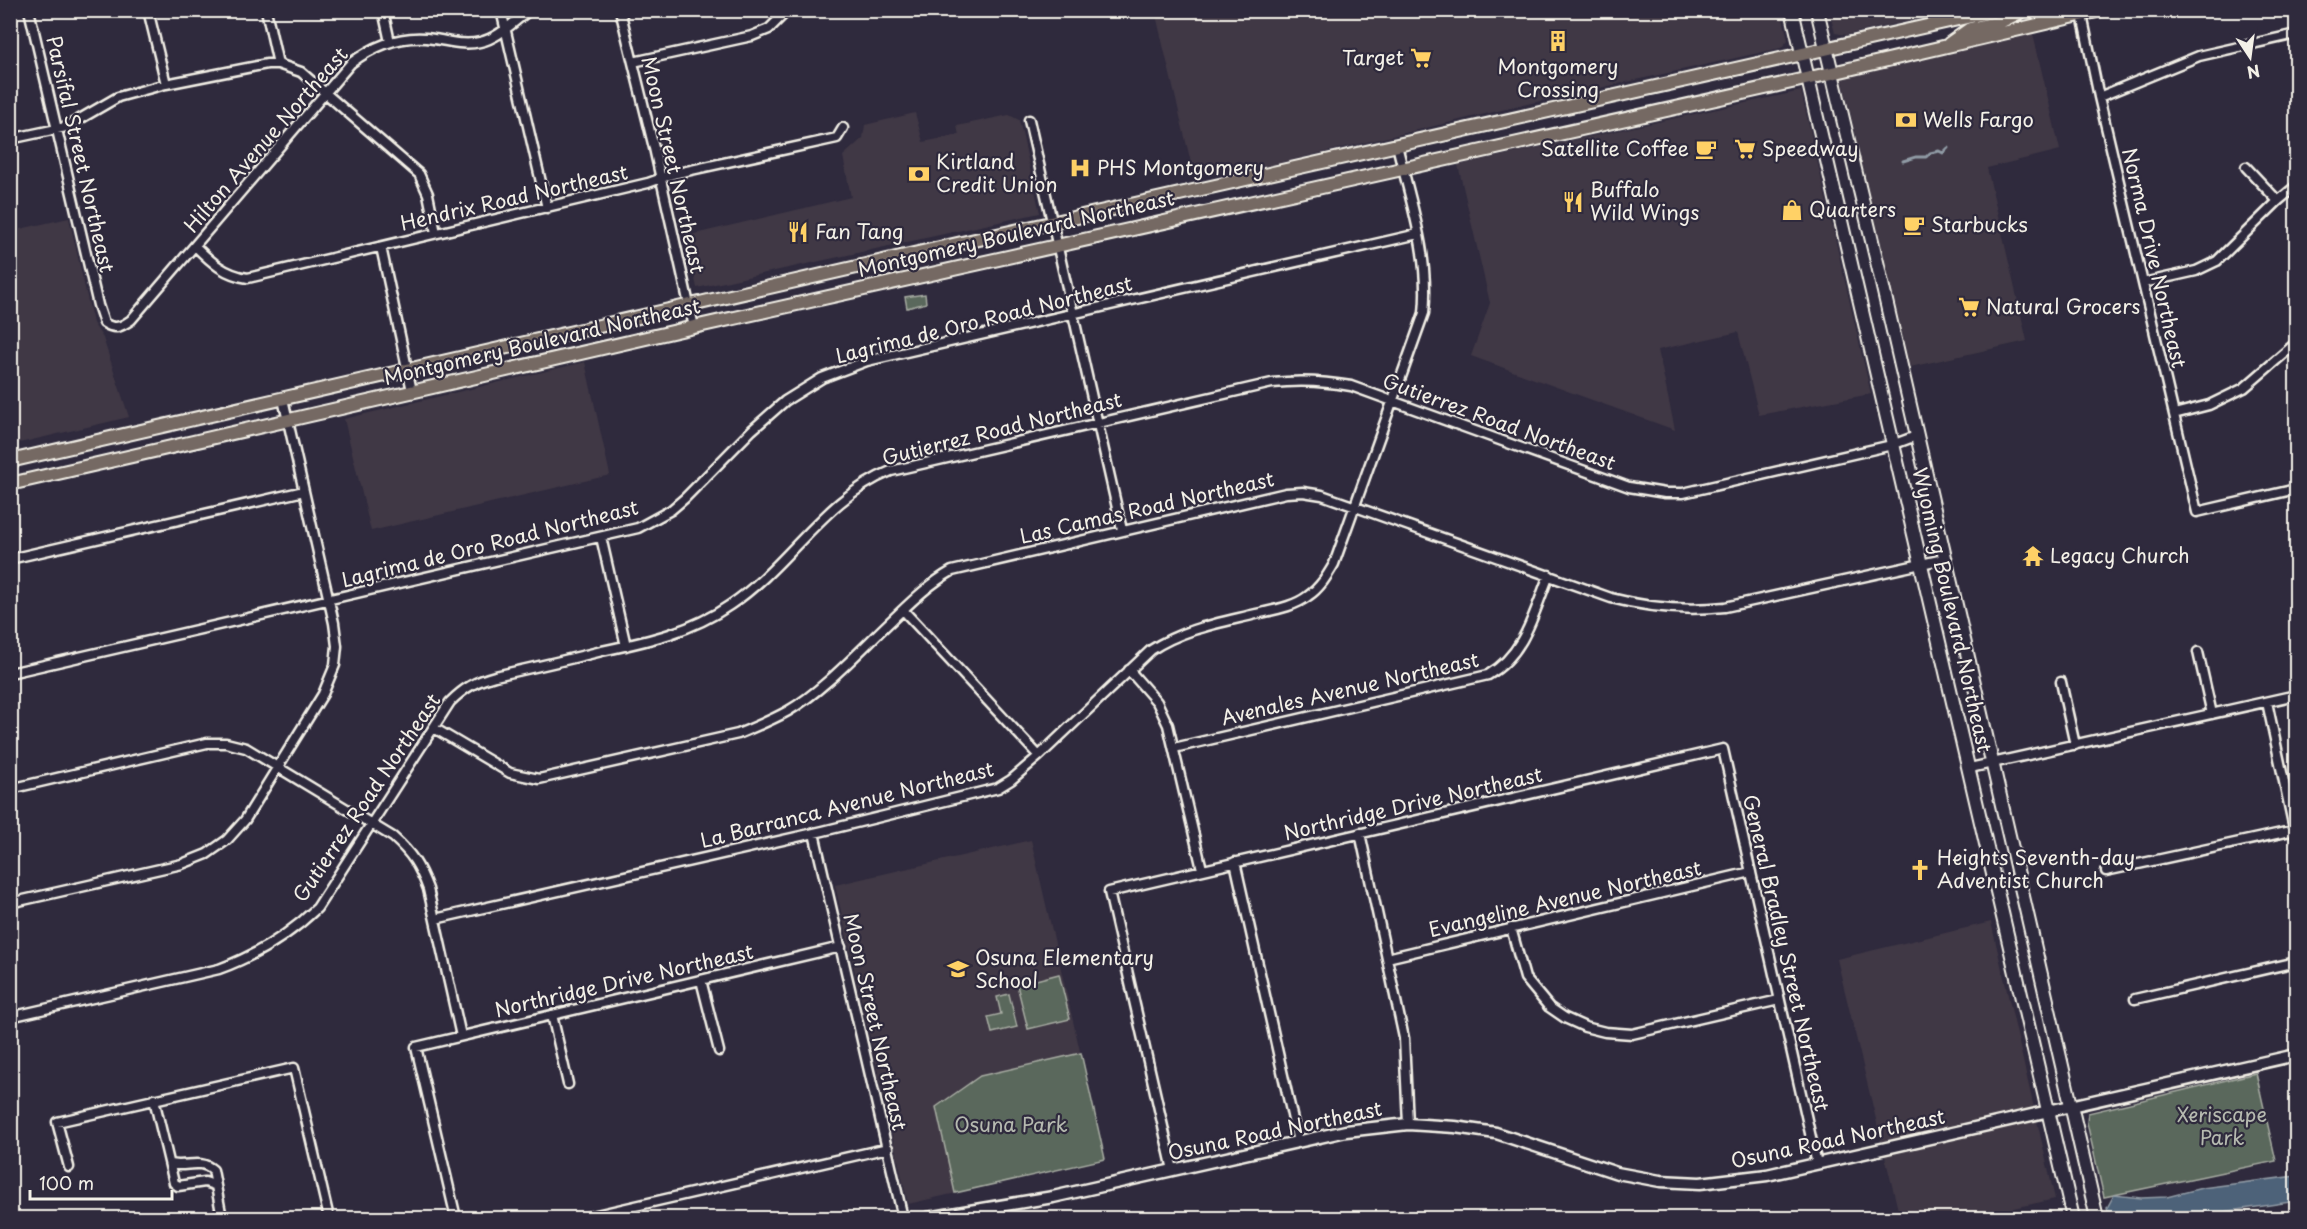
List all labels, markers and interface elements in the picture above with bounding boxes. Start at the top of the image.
north arrow [2220,27,2280,87]
building icon: Montgomery Crossing [1546,29,1570,53]
street label: Parsifal Street Northeast [39,32,123,275]
street label: Hilton Avenue Northeast [176,40,354,239]
place label: Target [1342,42,1404,72]
supermarket icon: Target [1409,46,1433,70]
place label: Montgomery Crossing [1498,51,1618,104]
street label: Moon Street Northeast [634,53,714,276]
text: N [2245,59,2262,86]
place label: Wells Fargo [1923,104,2034,134]
bank icon: Wells Fargo [1894,108,1918,132]
place label: Satellite Coffee [1541,133,1689,163]
place label: Speedway [1762,133,1858,163]
cafe icon: Satellite Coffee [1694,137,1718,161]
supermarket icon: Speedway [1733,137,1757,161]
street label: Norma Drive Northeast [2115,145,2195,371]
place label: Kirtland Credit Union [936,146,1057,199]
place label: PHS Montgomery [1097,152,1264,182]
street label: Hendrix Road Northeast [397,156,631,238]
hospital icon: PHS Montgomery [1068,156,1092,180]
bank icon: Kirtland Credit Union [907,162,931,186]
place label: Buffalo Wild Wings [1590,174,1699,227]
street label: Montgomery Boulevard Northeast [855,182,1177,284]
restaurant icon: Buffalo Wild Wings [1561,190,1585,214]
place label: Quarters [1809,194,1896,224]
shop icon: Quarters [1780,198,1804,222]
place label: Starbucks [1931,209,2028,239]
cafe icon: Starbucks [1902,213,1926,237]
place label: Fan Tang [815,216,904,246]
restaurant icon: Fan Tang [786,220,810,244]
street label: Lagrima de Oro Road Northeast [832,268,1135,370]
street label: Montgomery Boulevard Northeast [381,290,703,392]
place label: Natural Grocers [1986,291,2140,321]
supermarket icon: Natural Grocers [1957,295,1981,319]
street label: Gutierrez Road Northeast [1379,365,1620,477]
street label: Gutierrez Road Northeast [879,384,1125,472]
street label: Las Camas Road Northeast [1017,463,1277,551]
street label: Wyoming Boulevard Northeast [1906,464,2000,755]
street label: Lagrima de Oro Road Northeast [338,492,641,594]
place label: Legacy Church [2050,540,2190,570]
temple icon: Legacy Church [2021,544,2045,568]
street label: Avenales Avenue Northeast [1218,644,1482,732]
street label: Gutierrez Road Northeast [285,687,447,908]
street label: La Barranca Avenue Northeast [697,753,997,855]
street label: Northridge Drive Northeast [1281,759,1545,847]
street label: General Bradley Street Northeast [1736,791,1838,1114]
place label: Heights Seventh-day Adventist Church [1937,842,2135,895]
street label: Evangeline Avenue Northeast [1425,852,1704,944]
church icon: Heights Seventh-day Adventist Church [1908,858,1932,882]
street label: Moon Street Northeast [836,910,916,1133]
street label: Northridge Drive Northeast [492,936,756,1024]
place label: Osuna Elementary School [975,942,1154,995]
school or university icon: Osuna Elementary School [946,957,970,981]
street label: Osuna Road Northeast [1165,1093,1385,1167]
park label: Xeriscape Park [2177,1099,2267,1152]
street label: Osuna Road Northeast [1728,1101,1948,1175]
park label: Osuna Park [954,1109,1068,1139]
scale bar [30,1163,172,1201]
text: 100 m [39,1169,94,1196]

